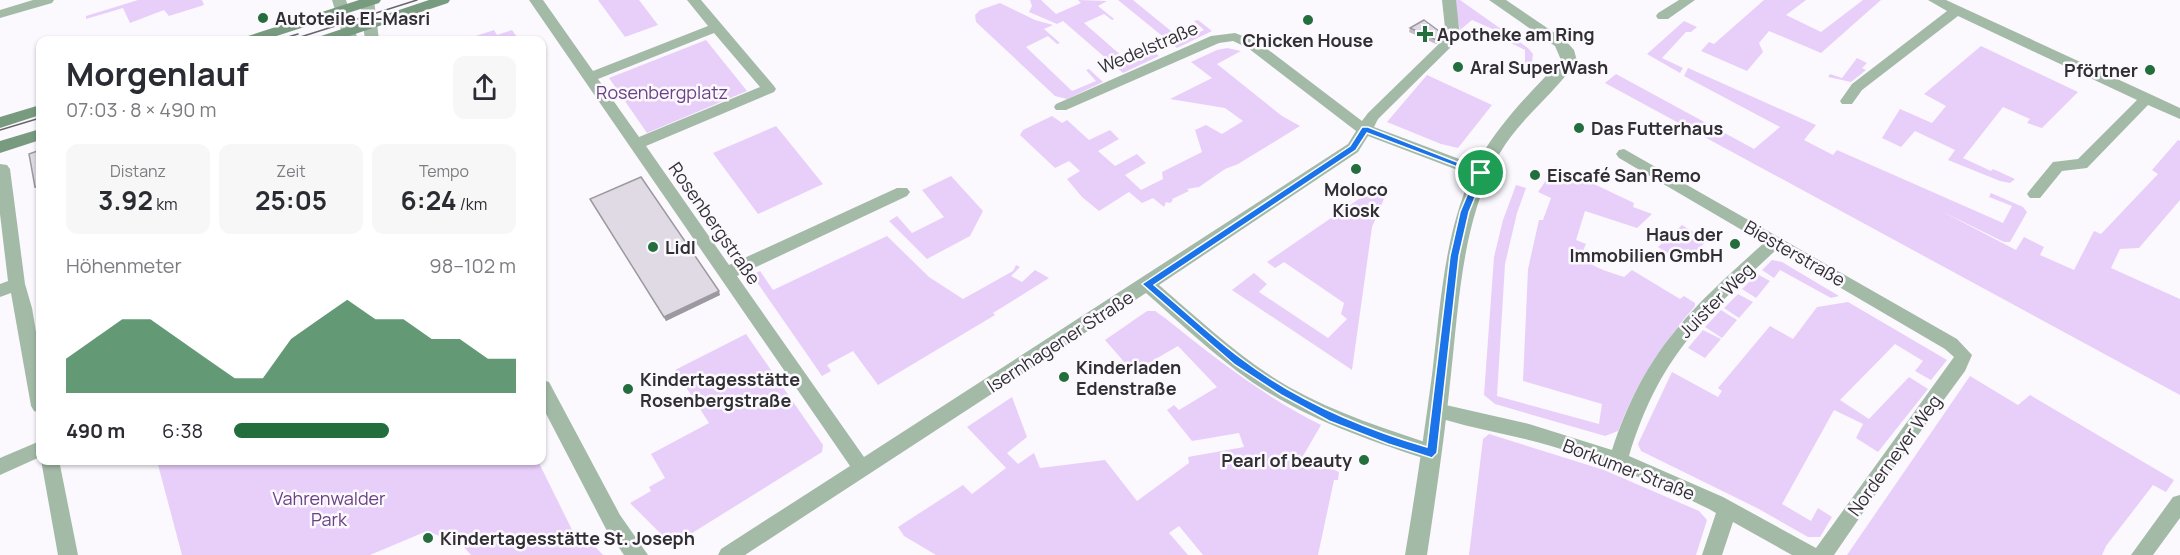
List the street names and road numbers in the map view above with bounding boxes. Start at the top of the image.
street label: Wedelstraße [1095,15,1201,79]
street label: Rosenbergstraße [664,157,766,289]
street label: Biesterstraße [1740,214,1850,292]
street label: Juister Weg [1673,257,1759,343]
street label: Isernhagener Straße [982,285,1138,397]
street label: Norderneyer Weg [1842,389,1946,521]
street label: Borkumer Straße [1560,433,1698,505]

